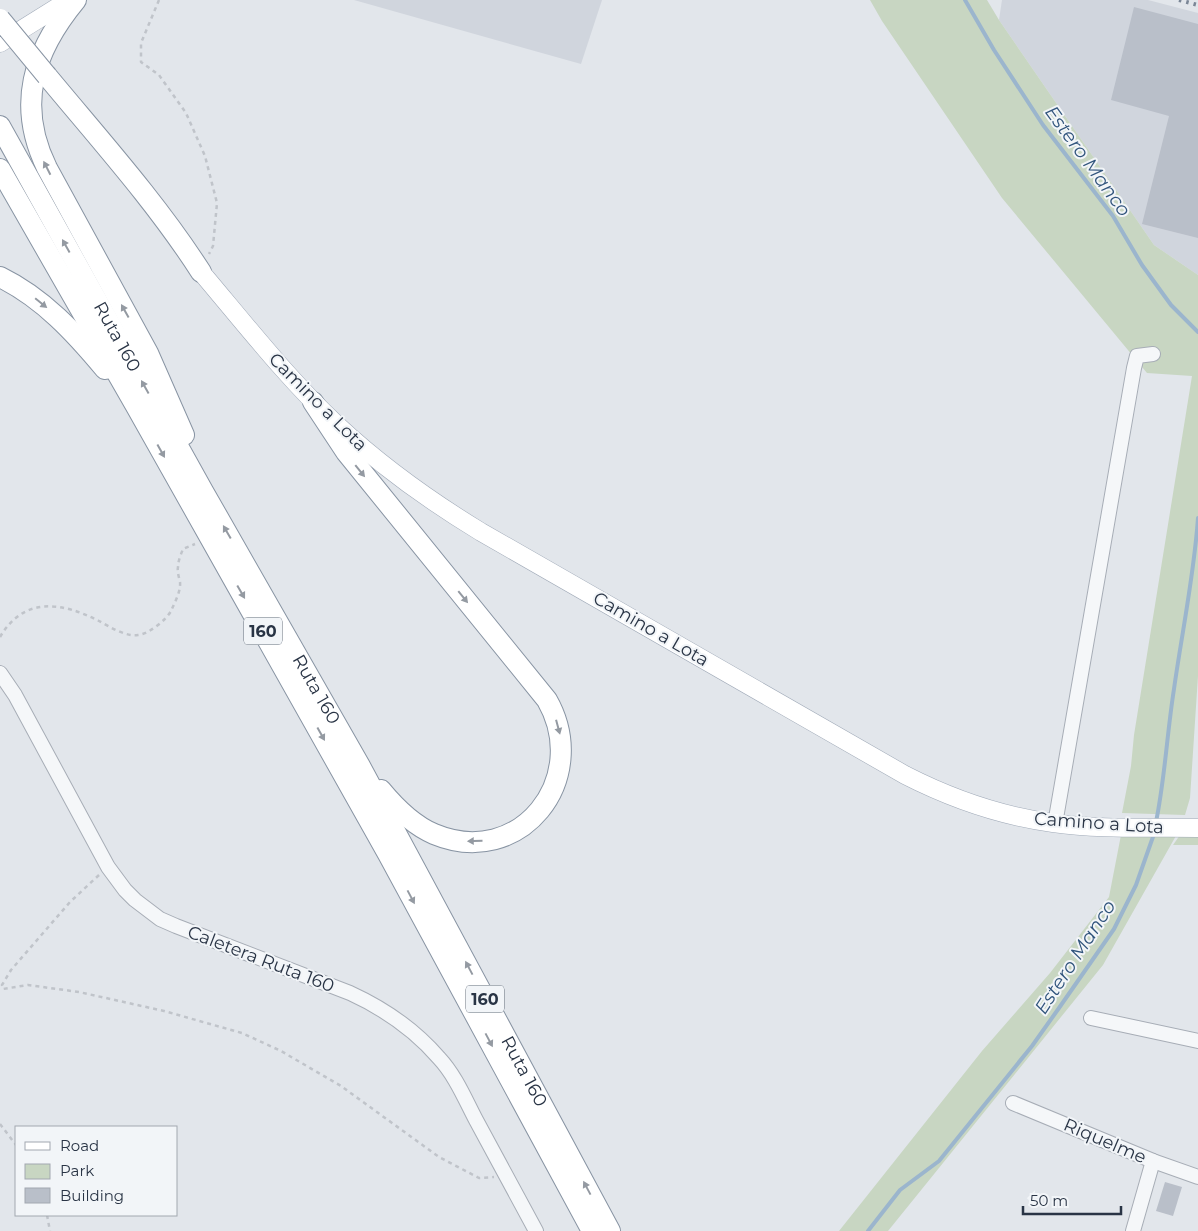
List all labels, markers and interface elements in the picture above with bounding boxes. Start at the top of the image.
water label: Estero Manco [1040,101,1136,221]
one-way arrow [43,161,51,175]
one-way arrow [62,238,70,253]
one-way arrow [34,298,47,309]
street label: Ruta 160 [89,298,145,376]
one-way arrow [121,303,129,318]
street label: Camino a Lota [264,348,372,456]
one-way arrow [141,381,150,394]
one-way arrow [157,444,166,458]
one-way arrow [355,464,366,477]
one-way arrow [223,525,231,540]
one-way arrow [237,585,245,600]
street label: Camino a Lota [589,587,713,671]
one-way arrow [457,590,468,603]
road number: 160 [244,618,282,644]
street label: Ruta 160 [288,650,345,728]
one-way arrow [554,720,562,735]
one-way arrow [317,727,325,741]
street label: Camino a Lota [1033,807,1165,839]
one-way arrow [467,837,483,845]
one-way arrow [407,890,416,904]
water label: Estero Manco [1030,896,1120,1018]
street label: Caletera Ruta 160 [185,921,337,997]
one-way arrow [464,961,473,974]
road number: 160 [466,986,504,1012]
street label: Ruta 160 [496,1032,552,1110]
one-way arrow [484,1033,493,1047]
street label: Riquelme [1060,1114,1150,1168]
legend [15,1126,178,1216]
text: Road [60,1136,99,1155]
text: Park [60,1161,94,1180]
one-way arrow [583,1181,591,1195]
scale bar [1023,1184,1120,1216]
text: Building [60,1186,124,1205]
text: 50 m [1030,1191,1068,1210]

